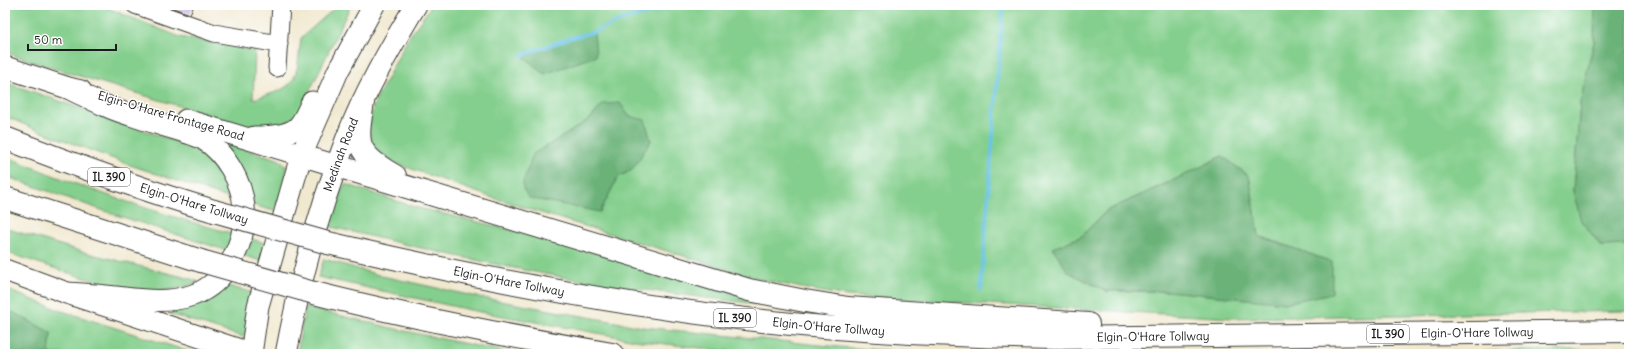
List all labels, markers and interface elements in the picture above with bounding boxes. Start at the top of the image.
scale bar [28,26,116,52]
text: 50 m [34,32,63,47]
street label: Elgin-O'Hare Frontage Road [96,87,246,144]
street label: Medinah Road [320,115,361,193]
road number: IL 390 [88,168,130,186]
street label: Elgin-O'Hare Tollway [138,180,250,227]
street label: Elgin-O'Hare Tollway [452,263,566,299]
road number: IL 390 [714,309,756,327]
street label: Elgin-O'Hare Tollway [772,314,885,338]
street label: Elgin-O'Hare Tollway [1421,324,1534,341]
road number: IL 390 [1367,325,1409,343]
street label: Elgin-O'Hare Tollway [1097,328,1210,344]

